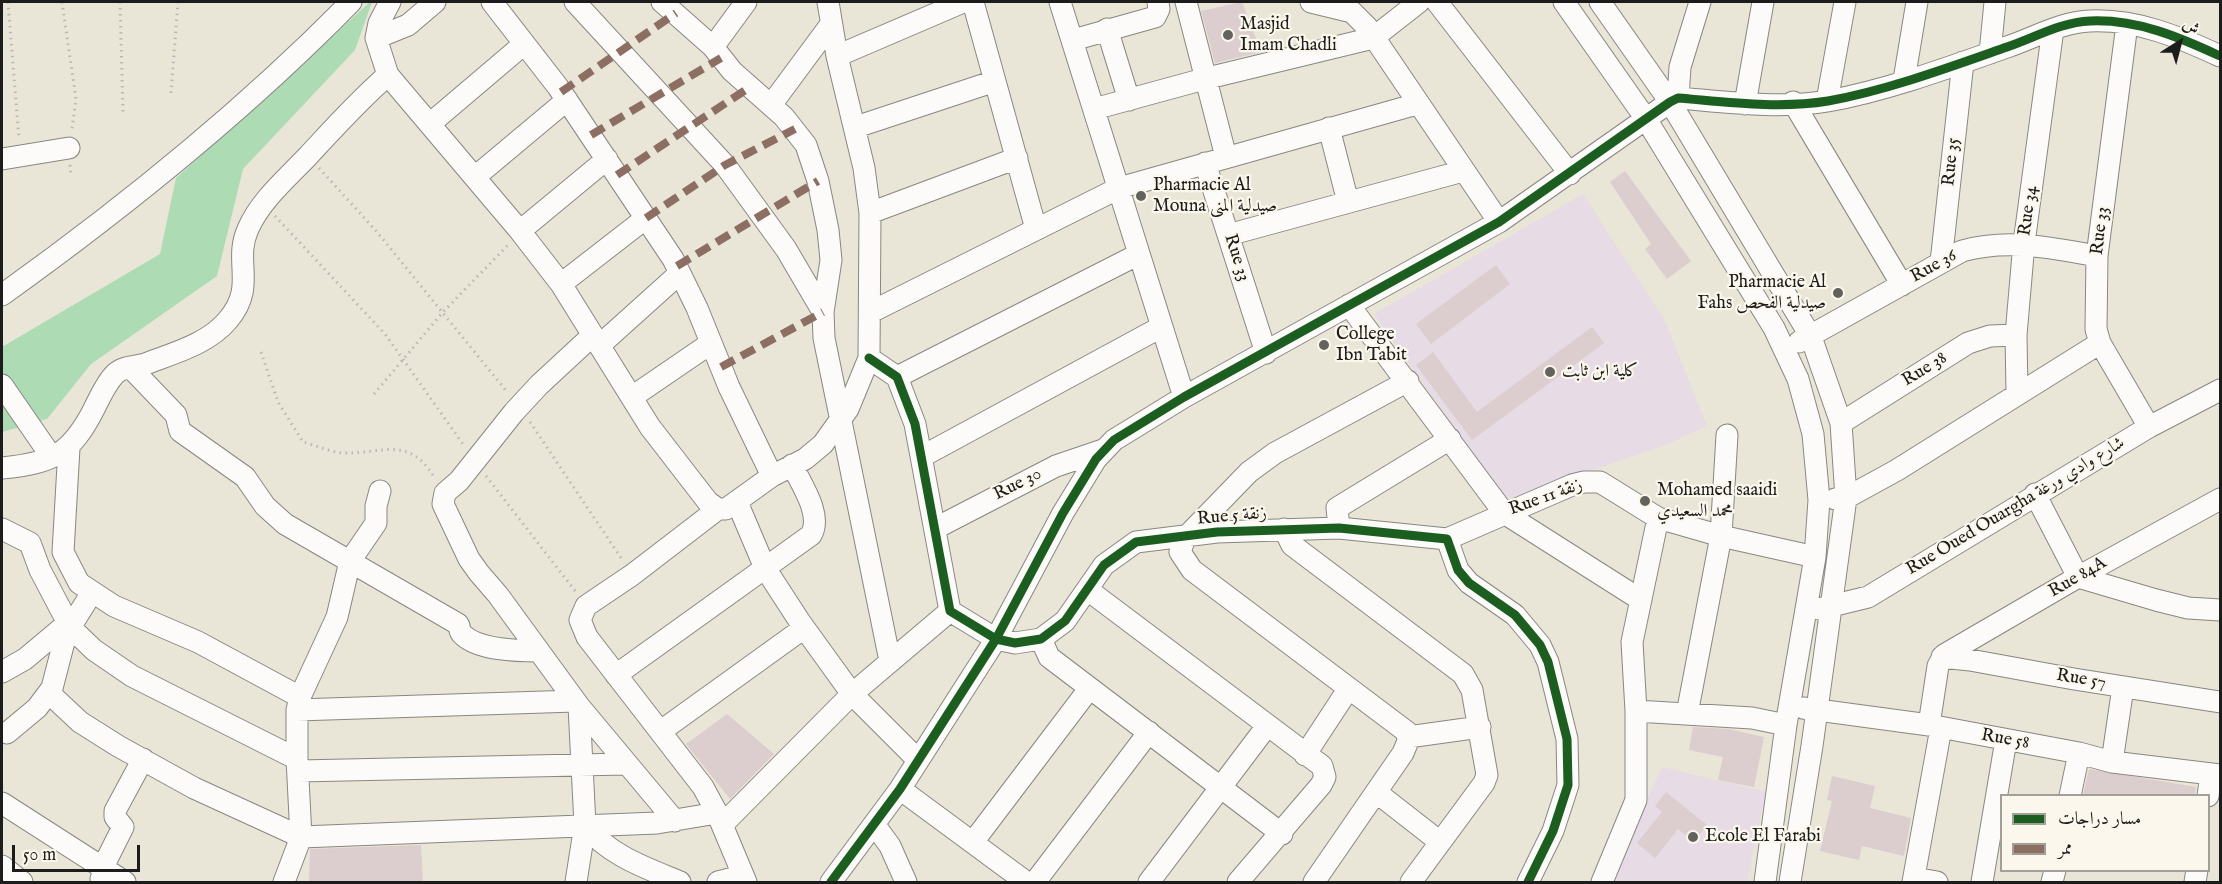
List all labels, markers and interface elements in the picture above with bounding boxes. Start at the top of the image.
north arrow [2150,12,2210,72]
place label: Masjid Imam Chadli [1240,14,1337,57]
text: ش [2178,15,2203,40]
marker: Masjid Imam Chadli [1221,28,1235,42]
street label: Rue 35 [1939,137,1965,187]
place label: Pharmacie Al Mouna صيدلية المنى [1153,175,1277,218]
street label: Rue 34 [2015,184,2043,238]
marker: Pharmacie Al Mouna صيدلية المنى [1134,189,1148,203]
street label: Rue 33 [2087,206,2115,256]
street label: Rue 33 [1218,232,1254,284]
street label: Rue 36 [1907,246,1961,288]
place label: Pharmacie Al Fahs صيدلية الفحص [1697,272,1826,314]
marker: Pharmacie Al Fahs صيدلية الفحص [1831,286,1845,300]
place label: College Ibn Tabit [1336,324,1407,366]
marker: College Ibn Tabit [1317,338,1331,352]
street label: Rue 38 [1899,348,1951,392]
place label: كلية ابن ثابت [1562,361,1638,383]
marker: كلية ابن ثابت [1543,365,1557,379]
street label: Rue Oued Ouargha شارع وادي ورغة [1903,433,2129,581]
street label: Rue 30 [991,464,1045,506]
street label: Rue 11 زنقة [1506,475,1586,521]
place label: Mohamed saaidi محمد السعيدي [1657,480,1777,522]
marker: Mohamed saaidi محمد السعيدي [1638,494,1652,508]
street label: Rue 5 زنقة [1196,503,1268,531]
street label: Rue 84A [2045,553,2111,603]
street label: Rue 57 [2055,665,2107,695]
street label: Rue 58 [1979,725,2031,755]
legend [2000,794,2210,872]
text: مسار دراجات [2058,808,2141,831]
place label: Ecole El Farabi [1705,826,1821,848]
marker: Ecole El Farabi [1686,830,1700,844]
scale bar [15,833,142,871]
text: ممر [2058,838,2072,861]
text: 50 m [23,844,56,867]

